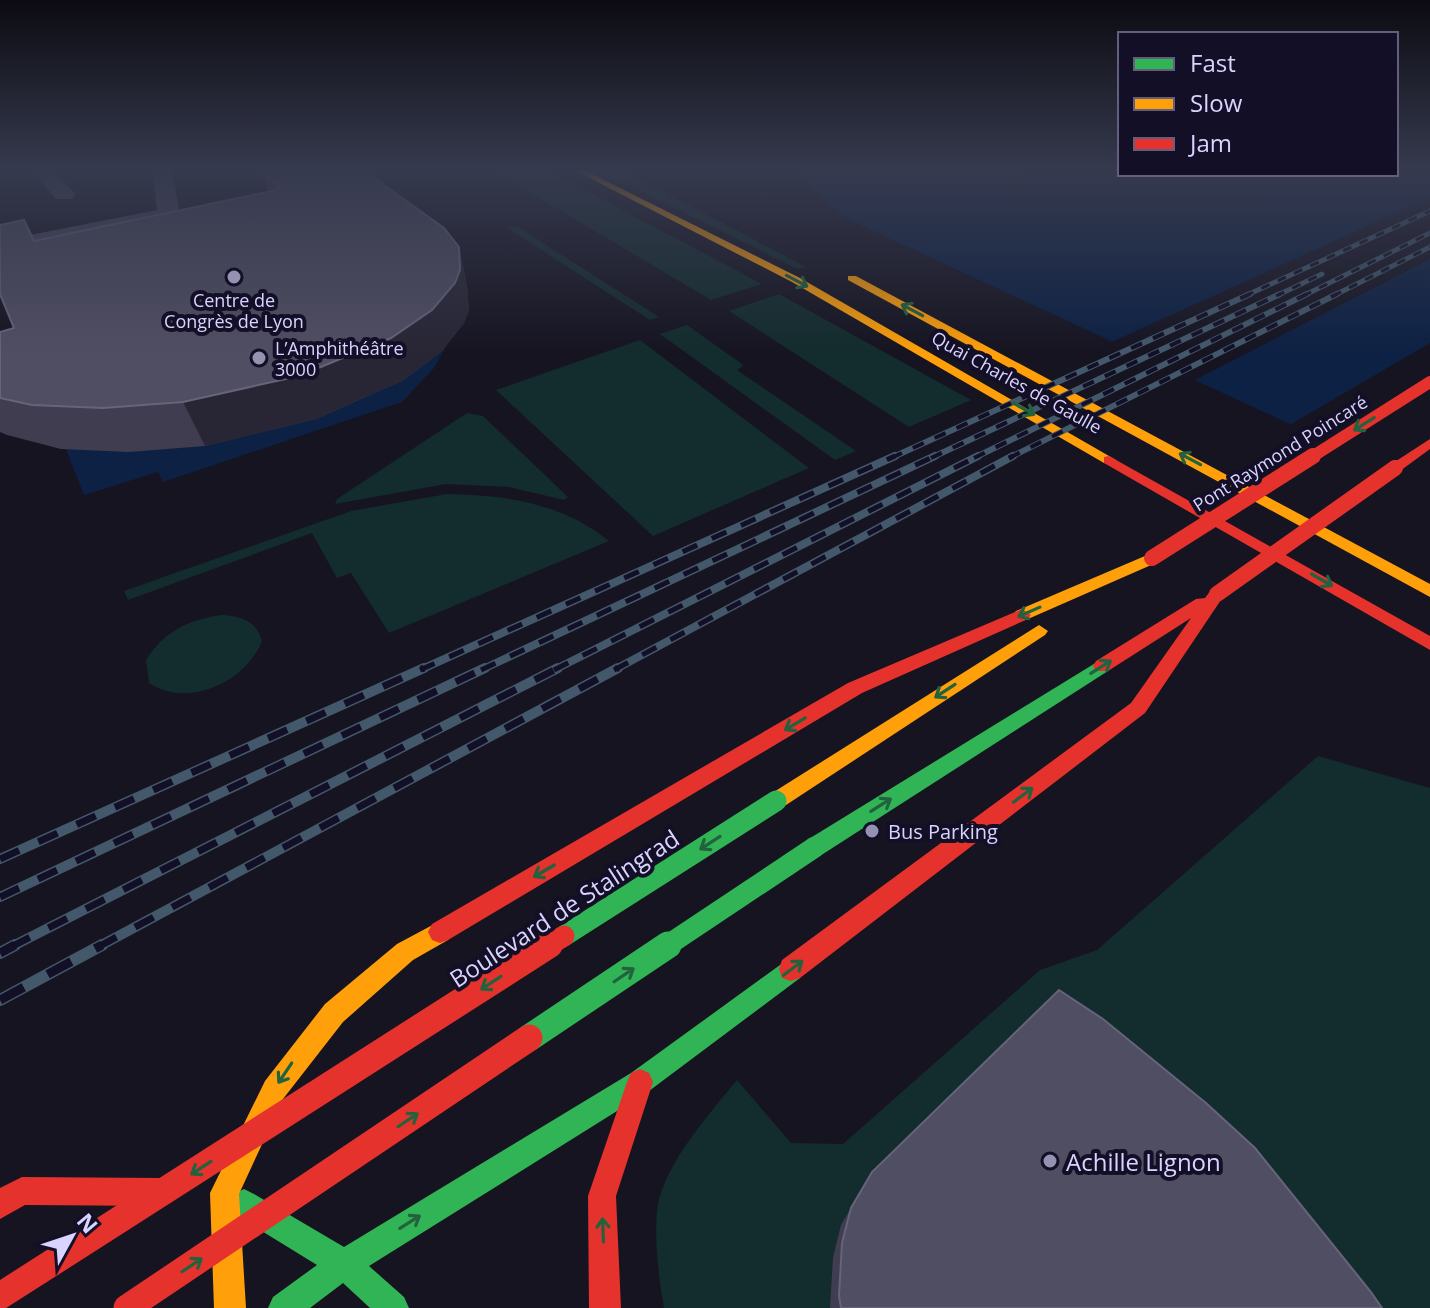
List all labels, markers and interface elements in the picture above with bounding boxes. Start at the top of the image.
legend [1118,32,1398,176]
text: Fast [1190,46,1236,79]
text: Slow [1190,86,1243,119]
text: Jam [1188,126,1232,159]
marker: Centre de Congrès de Lyon [225,268,243,286]
one-way arrow [785,274,808,290]
place label: Centre de Congrès de Lyon [164,288,304,333]
one-way arrow [900,301,924,317]
street label: Quai Charles de Gaulle [928,325,1106,439]
place label: L’Amphithéâtre 3000 [275,336,404,381]
marker: L’Amphithéâtre 3000 [250,349,268,367]
street label: Pont Raymond Poincaré [1188,389,1372,517]
one-way arrow [1011,402,1035,417]
one-way arrow [1353,416,1376,432]
one-way arrow [1179,451,1202,467]
one-way arrow [1310,572,1333,588]
one-way arrow [1017,605,1042,620]
one-way arrow [1089,658,1111,675]
one-way arrow [935,683,957,700]
one-way arrow [784,716,807,732]
one-way arrow [1012,787,1033,804]
one-way arrow [869,797,891,814]
place label: Bus Parking [888,818,998,845]
street label: Boulevard de Stalingrad [443,821,685,995]
marker: Bus Parking [863,822,881,840]
one-way arrow [699,836,722,852]
one-way arrow [533,863,556,879]
one-way arrow [782,960,803,977]
one-way arrow [612,967,635,983]
one-way arrow [480,975,502,992]
one-way arrow [277,1062,293,1084]
one-way arrow [397,1111,419,1128]
place label: Achille Lignon [1066,1145,1221,1178]
marker: Achille Lignon [1041,1152,1059,1170]
one-way arrow [190,1160,212,1177]
north arrow [32,1196,112,1276]
text: N [71,1206,105,1239]
one-way arrow [398,1214,421,1230]
one-way arrow [595,1217,611,1244]
one-way arrow [181,1256,203,1273]

